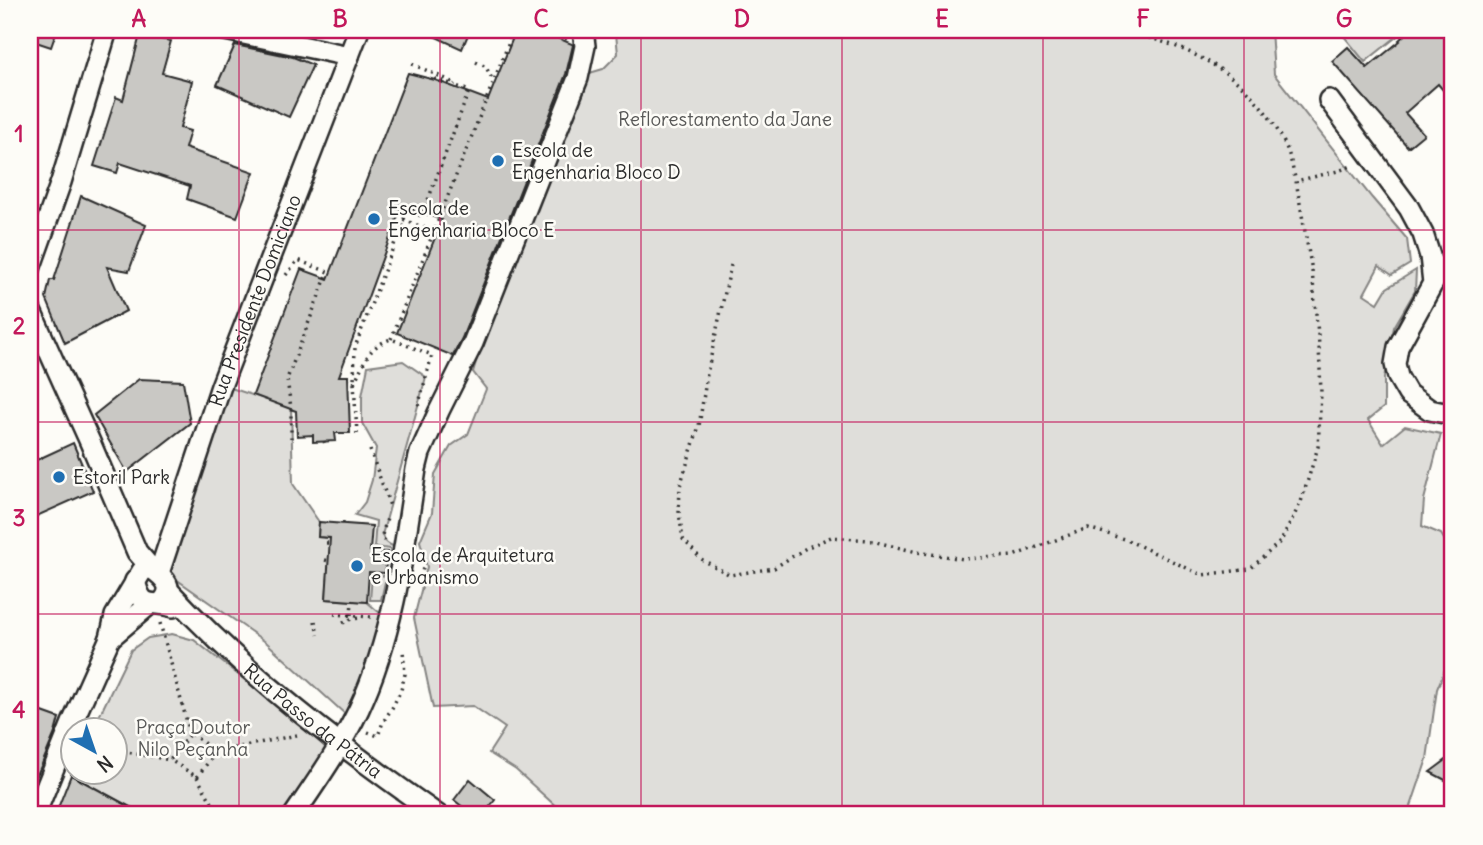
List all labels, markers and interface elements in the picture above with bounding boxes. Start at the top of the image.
text: A [132,4,147,33]
text: B [332,4,348,33]
text: C [533,4,549,33]
text: D [734,4,750,33]
text: E [935,4,949,33]
text: F [1136,4,1150,33]
text: G [1336,4,1352,33]
park label: Reflorestamento da Jane [618,107,832,131]
text: 1 [14,119,24,148]
place label: Escola de Engenharia Bloco D [512,138,681,184]
marker: Escola de Engenharia Bloco D [490,153,506,169]
street label: Rua Presidente Domiciano [203,191,306,409]
place label: Escola de Engenharia Bloco E [388,196,554,242]
marker: Escola de Engenharia Bloco E [366,211,382,227]
text: 2 [13,311,26,340]
place label: Estoril Park [73,465,170,489]
marker: Estoril Park [51,469,67,485]
text: 3 [12,503,26,532]
place label: Escola de Arquitetura e Urbanismo [371,543,555,589]
marker: Escola de Arquitetura e Urbanismo [349,558,365,574]
street label: Rua Passo da Pátria [239,658,387,783]
text: 4 [12,695,26,724]
park label: Praça Doutor Nilo Peçanha [136,715,251,761]
north arrow [60,716,130,786]
text: N [92,751,118,777]

